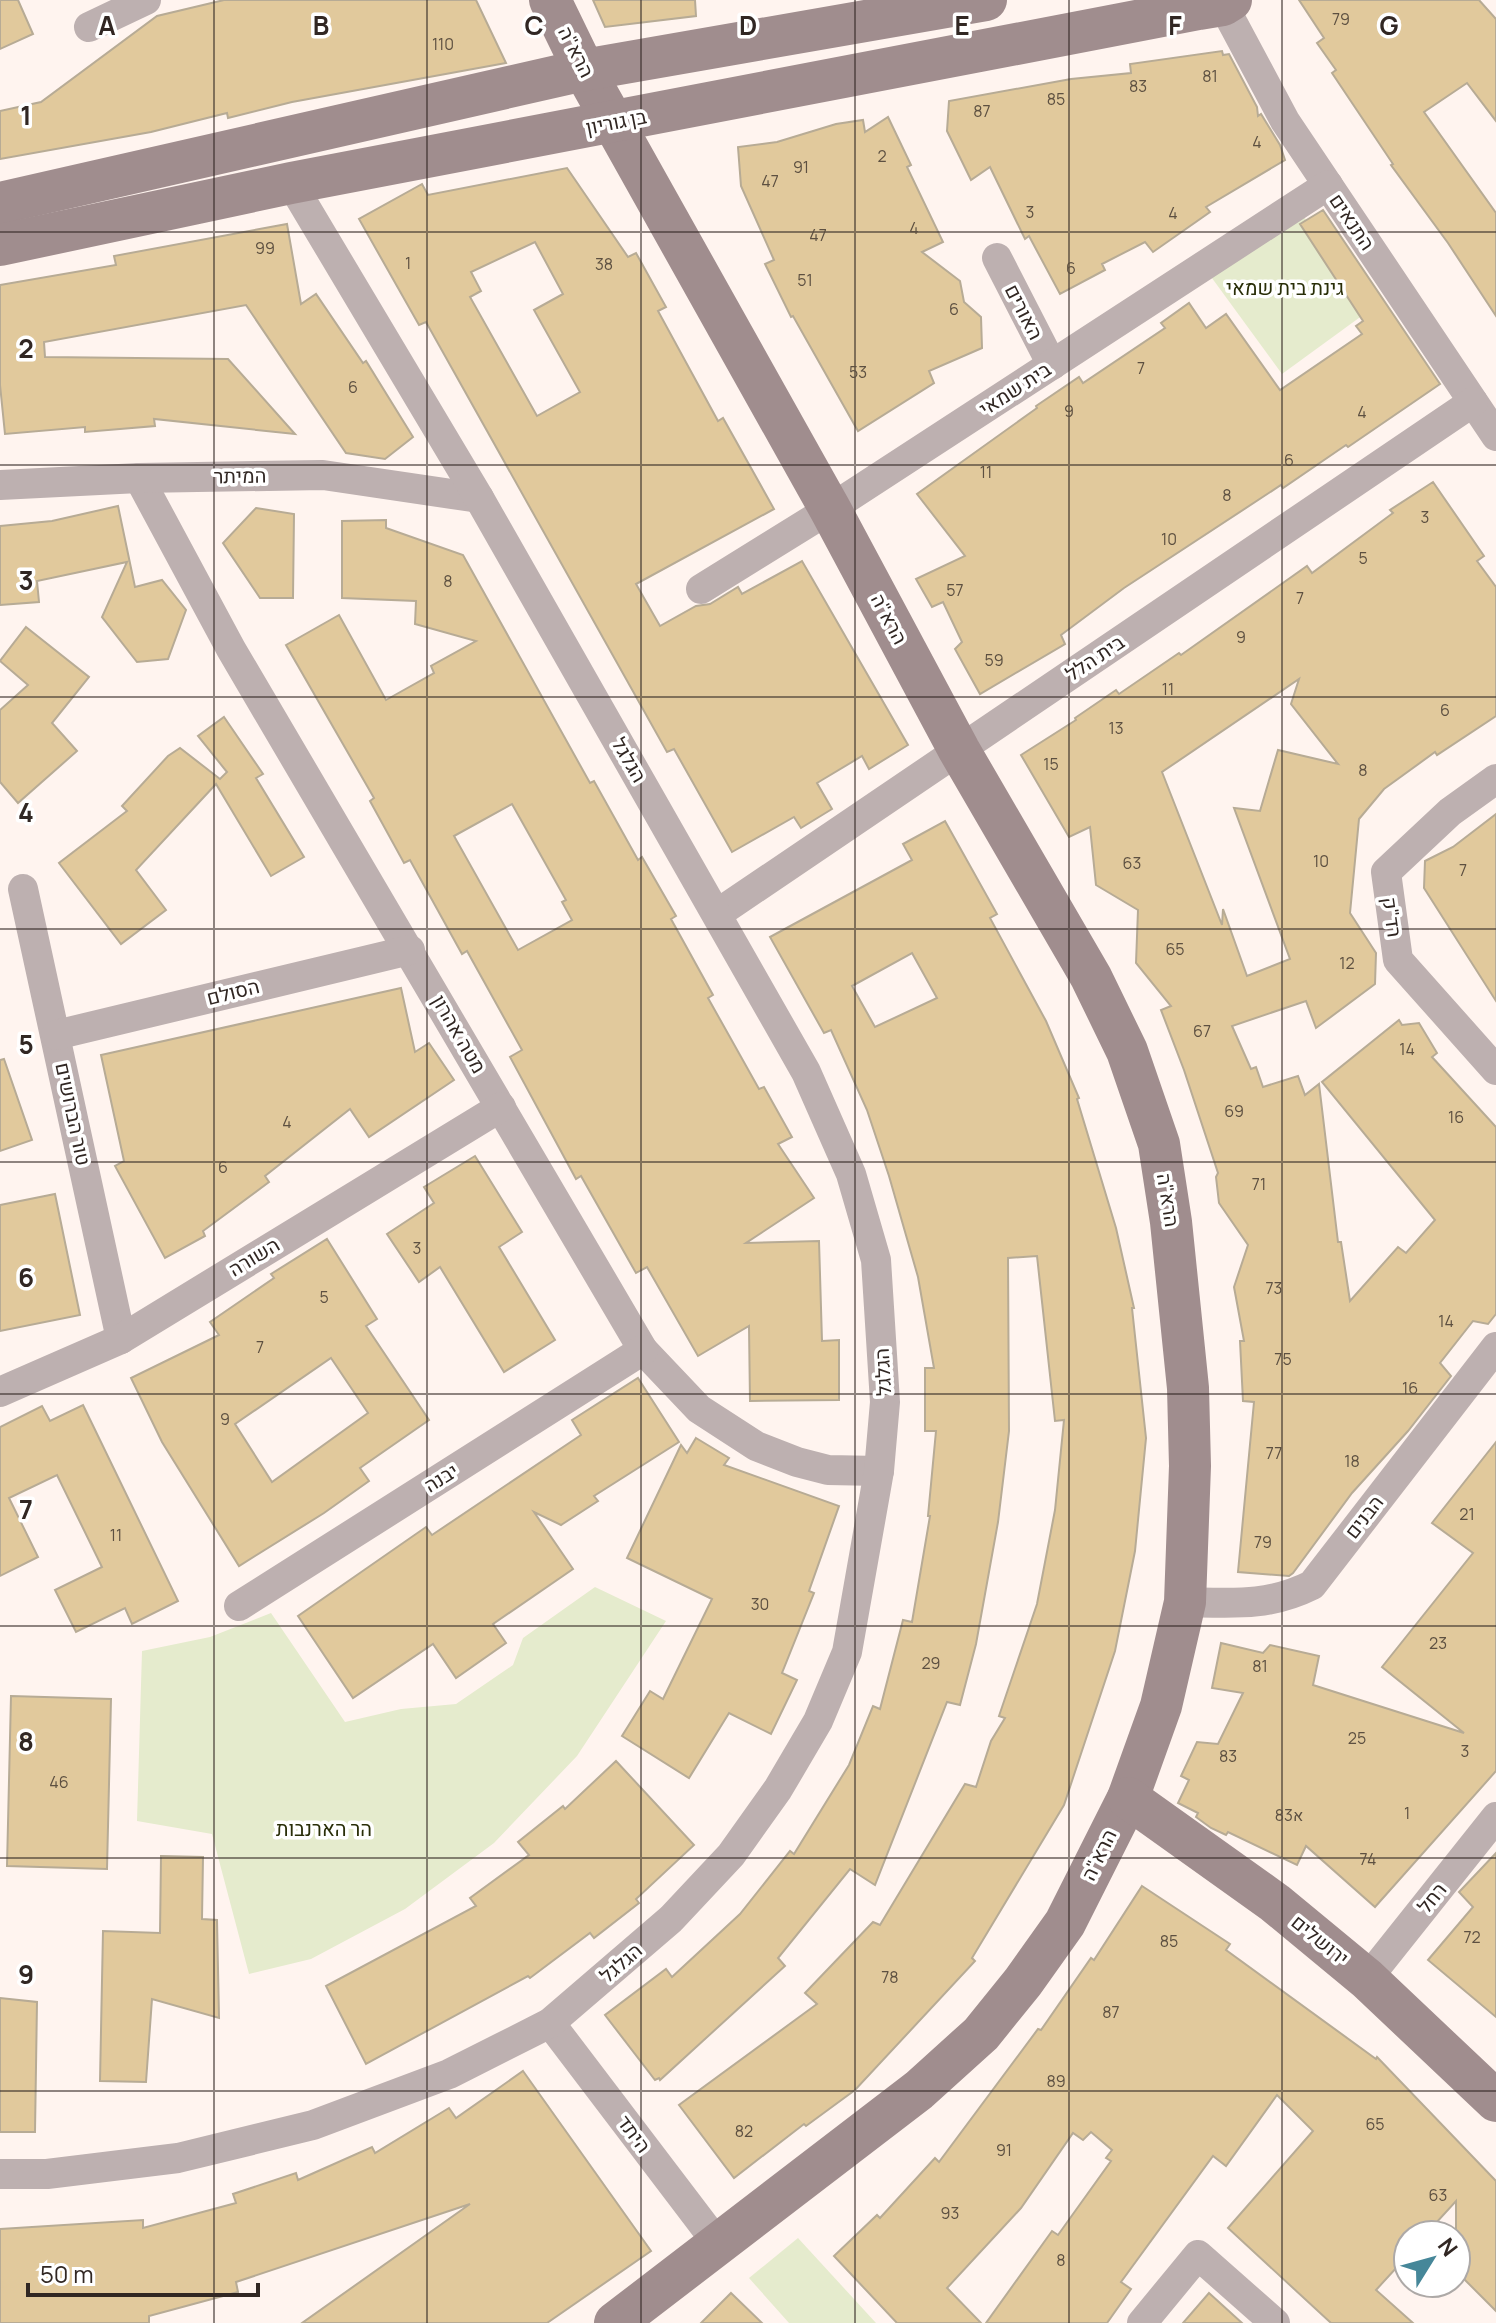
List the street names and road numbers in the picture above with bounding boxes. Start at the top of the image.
street label: הרא"ה [552,22,601,82]
street label: בן גוריון [583,102,649,141]
street label: התנאים [1324,188,1381,255]
street label: האורים [999,279,1050,344]
street label: בית שמאי [974,355,1056,422]
street label: המיתר [213,462,267,489]
street label: הרא"ה [865,589,914,649]
street label: בית הלל [1060,628,1130,687]
street label: הגלגל [606,732,653,787]
street label: רד"ק [1376,895,1409,939]
street label: הסולם [204,972,262,1011]
street label: מטה אהרון [426,989,493,1078]
street label: טור הברושים [49,1060,98,1168]
street label: הרא"ה [1151,1171,1186,1229]
street label: השורה [223,1231,284,1282]
street label: הגלגל [868,1347,897,1397]
street label: יבנה [418,1457,463,1498]
street label: הבנים [1338,1489,1389,1544]
street label: הרא"ה [1075,1825,1123,1885]
street label: רחל [1411,1877,1452,1919]
street label: ירושלים [1286,1908,1355,1971]
street label: הגלגל [594,1937,648,1988]
street label: היתד [611,2109,657,2158]

